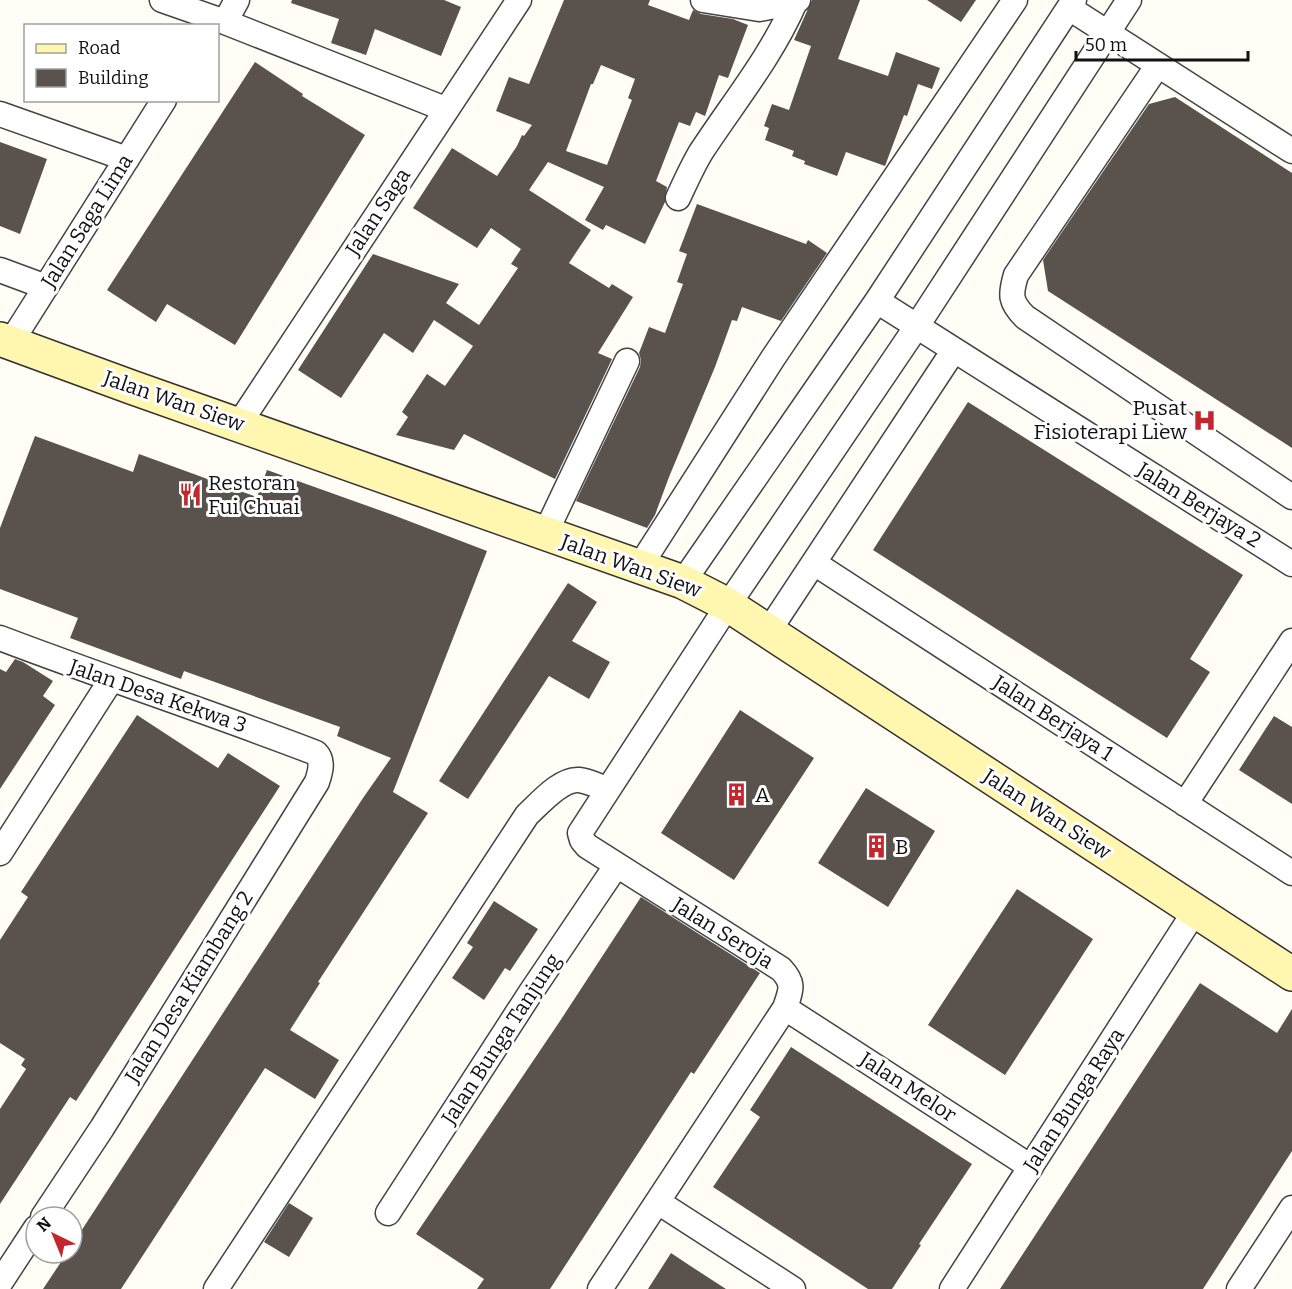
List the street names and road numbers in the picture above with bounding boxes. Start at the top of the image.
street label: Jalan Saga Lima [35,149,139,293]
street label: Jalan Saga [340,163,416,262]
street label: Jalan Wan Siew [99,364,248,437]
street label: Jalan Berjaya 2 [1131,456,1266,553]
street label: Jalan Wan Siew [556,528,705,604]
street label: Jalan Desa Kekwa 3 [65,653,250,739]
street label: Jalan Berjaya 1 [987,669,1118,767]
street label: Jalan Wan Siew [977,762,1116,865]
street label: Jalan Desa Kiambang 2 [119,886,259,1089]
street label: Jalan Seroja [667,891,779,975]
street label: Jalan Bunga Tanjung [435,948,566,1130]
street label: Jalan Bunga Raya [1017,1023,1130,1177]
street label: Jalan Melor [854,1046,961,1128]

